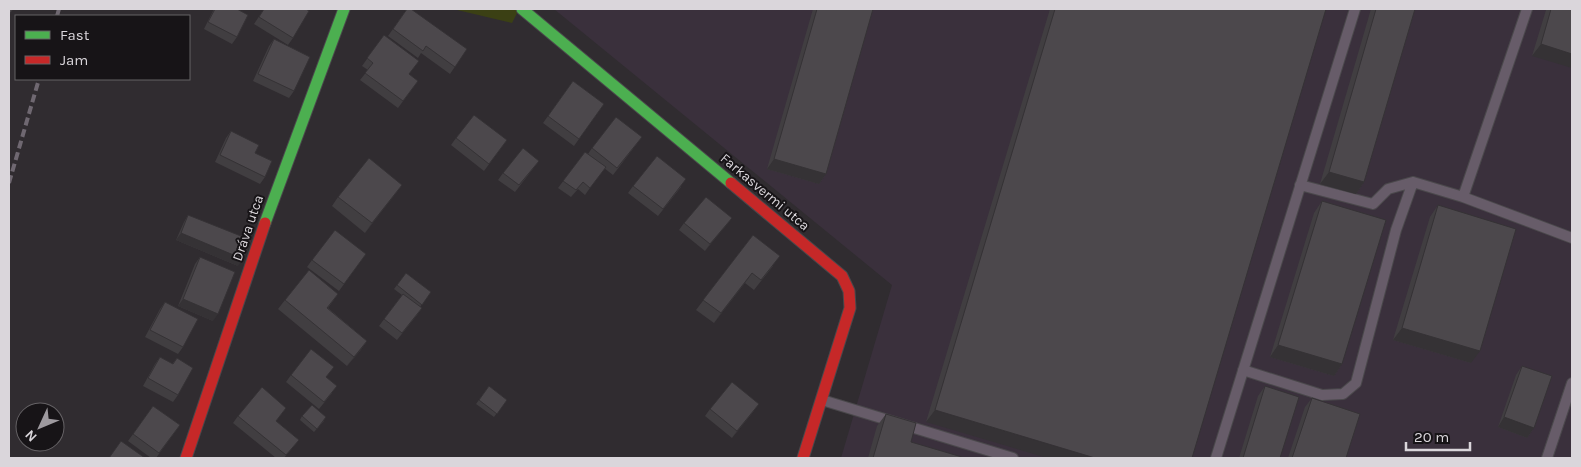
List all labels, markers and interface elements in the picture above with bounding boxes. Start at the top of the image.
legend [15,15,190,80]
text: Fast [60,26,90,44]
text: Jam [60,51,88,69]
street label: Farkasvermi utca [717,150,813,234]
street label: Dráva utca [229,193,267,263]
north arrow [15,402,65,452]
scale bar [1406,420,1470,452]
text: N [21,426,41,445]
text: 20 m [1414,428,1449,446]

